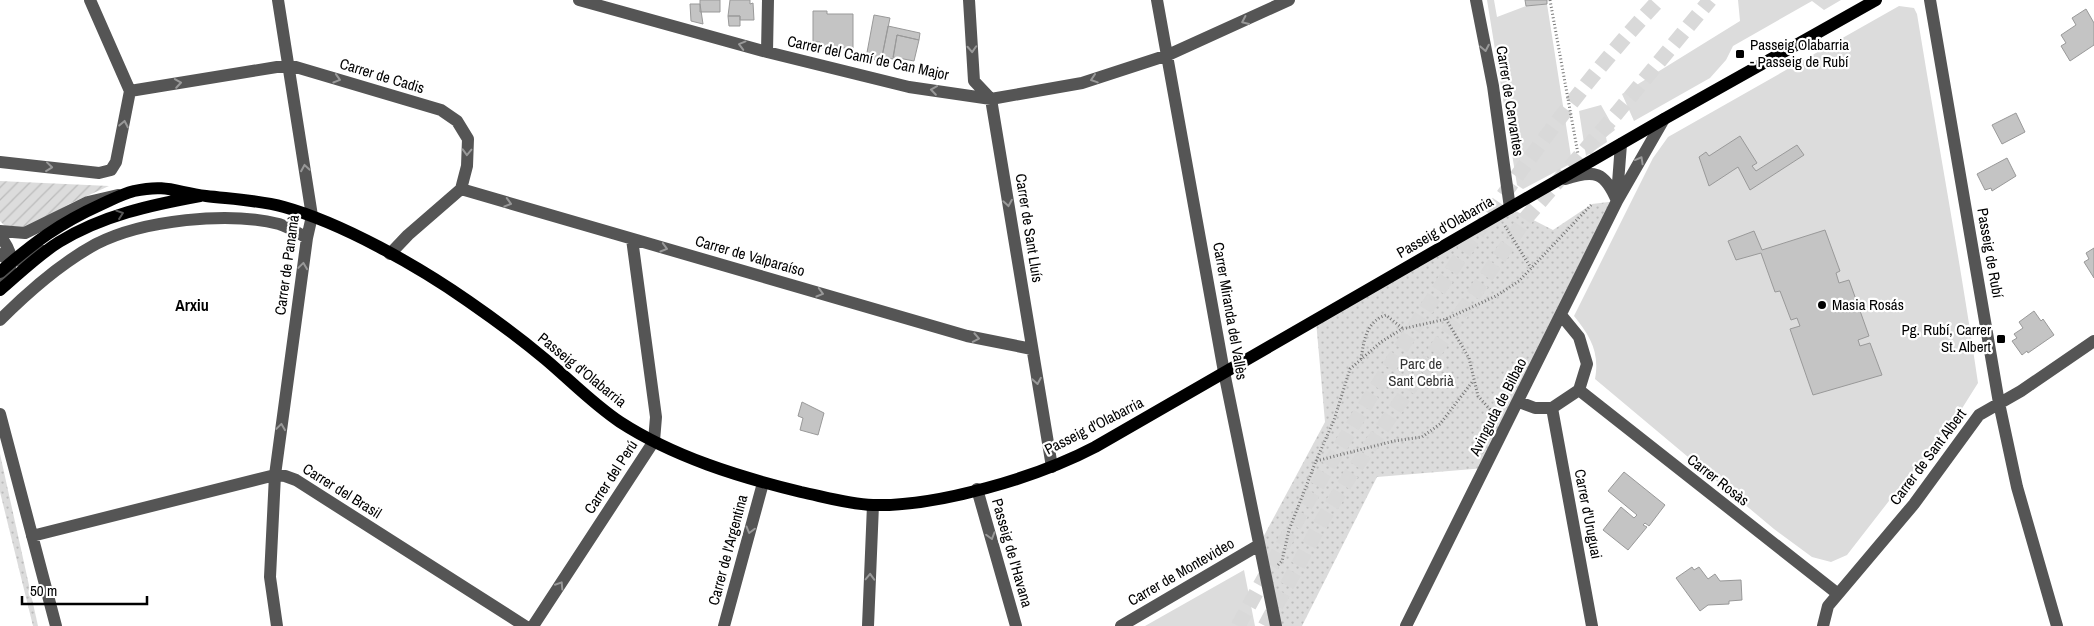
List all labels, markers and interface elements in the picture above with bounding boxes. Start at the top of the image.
one-way arrow [1241,14,1250,25]
street label: Carrer del Camí de Can Major [785,30,951,85]
place label: Passeig Olabarria - Passeig de Rubí [1750,34,1849,72]
one-way arrow [738,41,746,51]
one-way arrow [1480,43,1490,52]
street label: Carrer de Cervantes [1491,44,1530,158]
one-way arrow [967,45,978,53]
marker: Passeig Olabarria - Passeig de Rubí [1734,48,1746,60]
street label: Carrer de Cadis [337,53,427,98]
one-way arrow [332,73,340,83]
one-way arrow [1090,73,1098,83]
one-way arrow [174,78,182,89]
one-way arrow [930,86,938,96]
one-way arrow [118,119,128,128]
one-way arrow [462,148,473,156]
one-way arrow [1634,156,1644,165]
one-way arrow [45,161,53,172]
one-way arrow [300,163,310,172]
street label: Carrer de Sant Lluís [1011,172,1048,284]
street label: Passeig d'Olabarria [1393,190,1497,263]
one-way arrow [503,197,512,207]
one-way arrow [1002,199,1013,207]
street label: Passeig de Rubí [1972,206,2009,300]
one-way arrow [115,210,124,220]
street label: Carrer de Panamà [269,213,304,316]
street label: Carrer de Valparaíso [693,230,808,281]
street label: Carrer Miranda del Vallès [1208,241,1253,381]
one-way arrow [659,243,668,253]
one-way arrow [297,262,308,270]
one-way arrow [816,288,824,298]
district label: Arxiu [175,294,209,316]
place label: Masia Rosás [1832,294,1904,315]
marker: Masia Rosás [1816,299,1828,311]
place label: Pg. Rubí, Carrer St. Albert [1901,319,1992,357]
street label: Passeig d'Olabarria [534,327,631,412]
one-way arrow [972,332,981,343]
marker: Pg. Rubí, Carrer St. Albert [1995,333,2007,345]
park label: Parc de Sant Cebrià [1388,353,1454,391]
street label: Avinguda de Bilbao [1463,354,1531,460]
one-way arrow [1032,376,1042,385]
street label: Passeig d'Olabarria [1041,392,1147,460]
street label: Carrer de Sant Albert [1884,404,1971,509]
one-way arrow [275,423,286,431]
street label: Carrer del Perú [579,436,642,518]
street label: Carrer Rosàs [1683,449,1754,510]
street label: Carrer del Brasil [299,458,386,523]
street label: Carrer d'Uruguai [1569,467,1608,561]
street label: Carrer de l'Argentina [703,492,752,608]
street label: Passeig de l'Havana [987,496,1038,610]
one-way arrow [745,525,756,534]
one-way arrow [985,531,995,540]
street label: Carrer de Montevideo [1124,532,1238,611]
one-way arrow [864,573,875,581]
scale bar [22,574,148,606]
text: 50 m [30,580,57,601]
one-way arrow [554,582,563,591]

